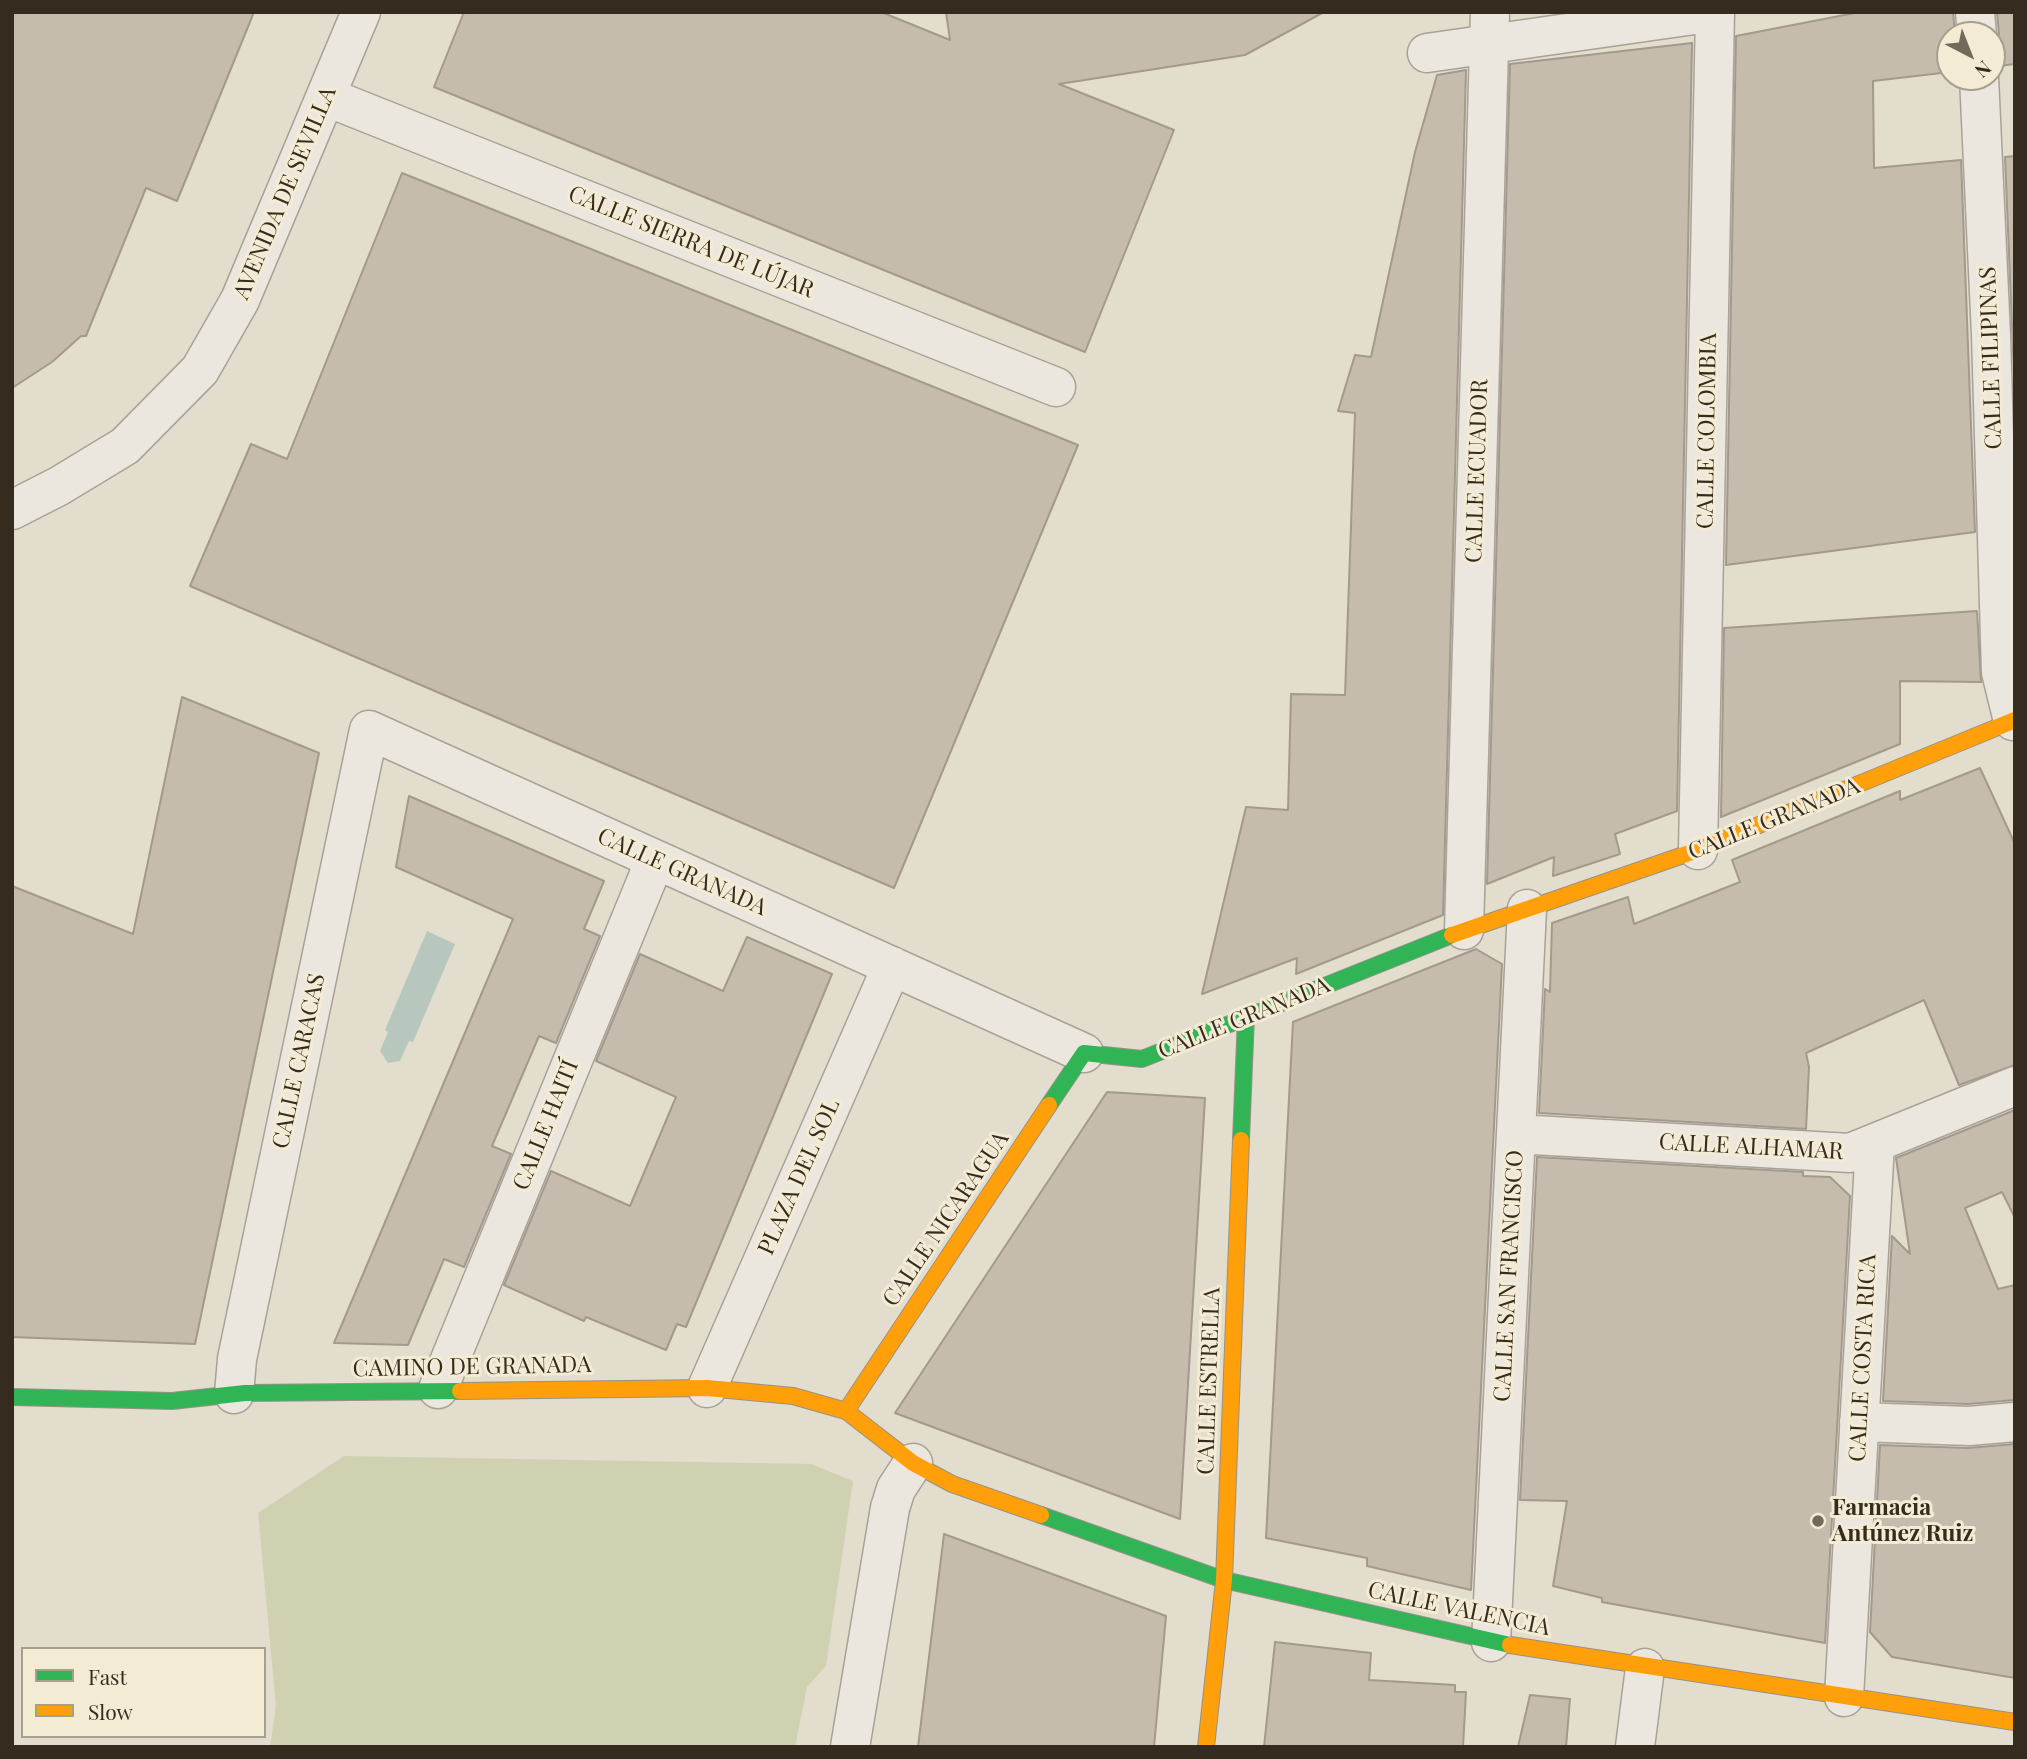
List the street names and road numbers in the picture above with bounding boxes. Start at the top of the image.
street label: AVENIDA DE SEVILLA [228,82,342,304]
street label: CALLE SIERRA DE LÚJAR [564,180,818,304]
street label: CALLE FILIPINAS [1974,266,2008,450]
street label: CALLE COLOMBIA [1691,333,1723,529]
street label: CALLE ECUADOR [1460,379,1494,563]
street label: CALLE GRANADA [1684,772,1864,866]
street label: CALLE GRANADA [593,822,771,922]
street label: CALLE CARACAS [267,971,331,1151]
street label: CALLE GRANADA [1154,971,1334,1065]
street label: CALLE HAITÍ [507,1056,585,1194]
street label: PLAZA DEL SOL [752,1095,846,1259]
street label: CALLE NICARAGUA [877,1126,1015,1312]
street label: CALLE ALHAMAR [1658,1128,1844,1166]
street label: CALLE SAN FRANCISCO [1489,1149,1529,1403]
street label: CALLE COSTA RICA [1844,1253,1882,1463]
street label: CALLE ESTRELLA [1192,1287,1226,1475]
street label: CAMINO DE GRANADA [352,1351,592,1383]
street label: CALLE VALENCIA [1365,1576,1553,1642]

